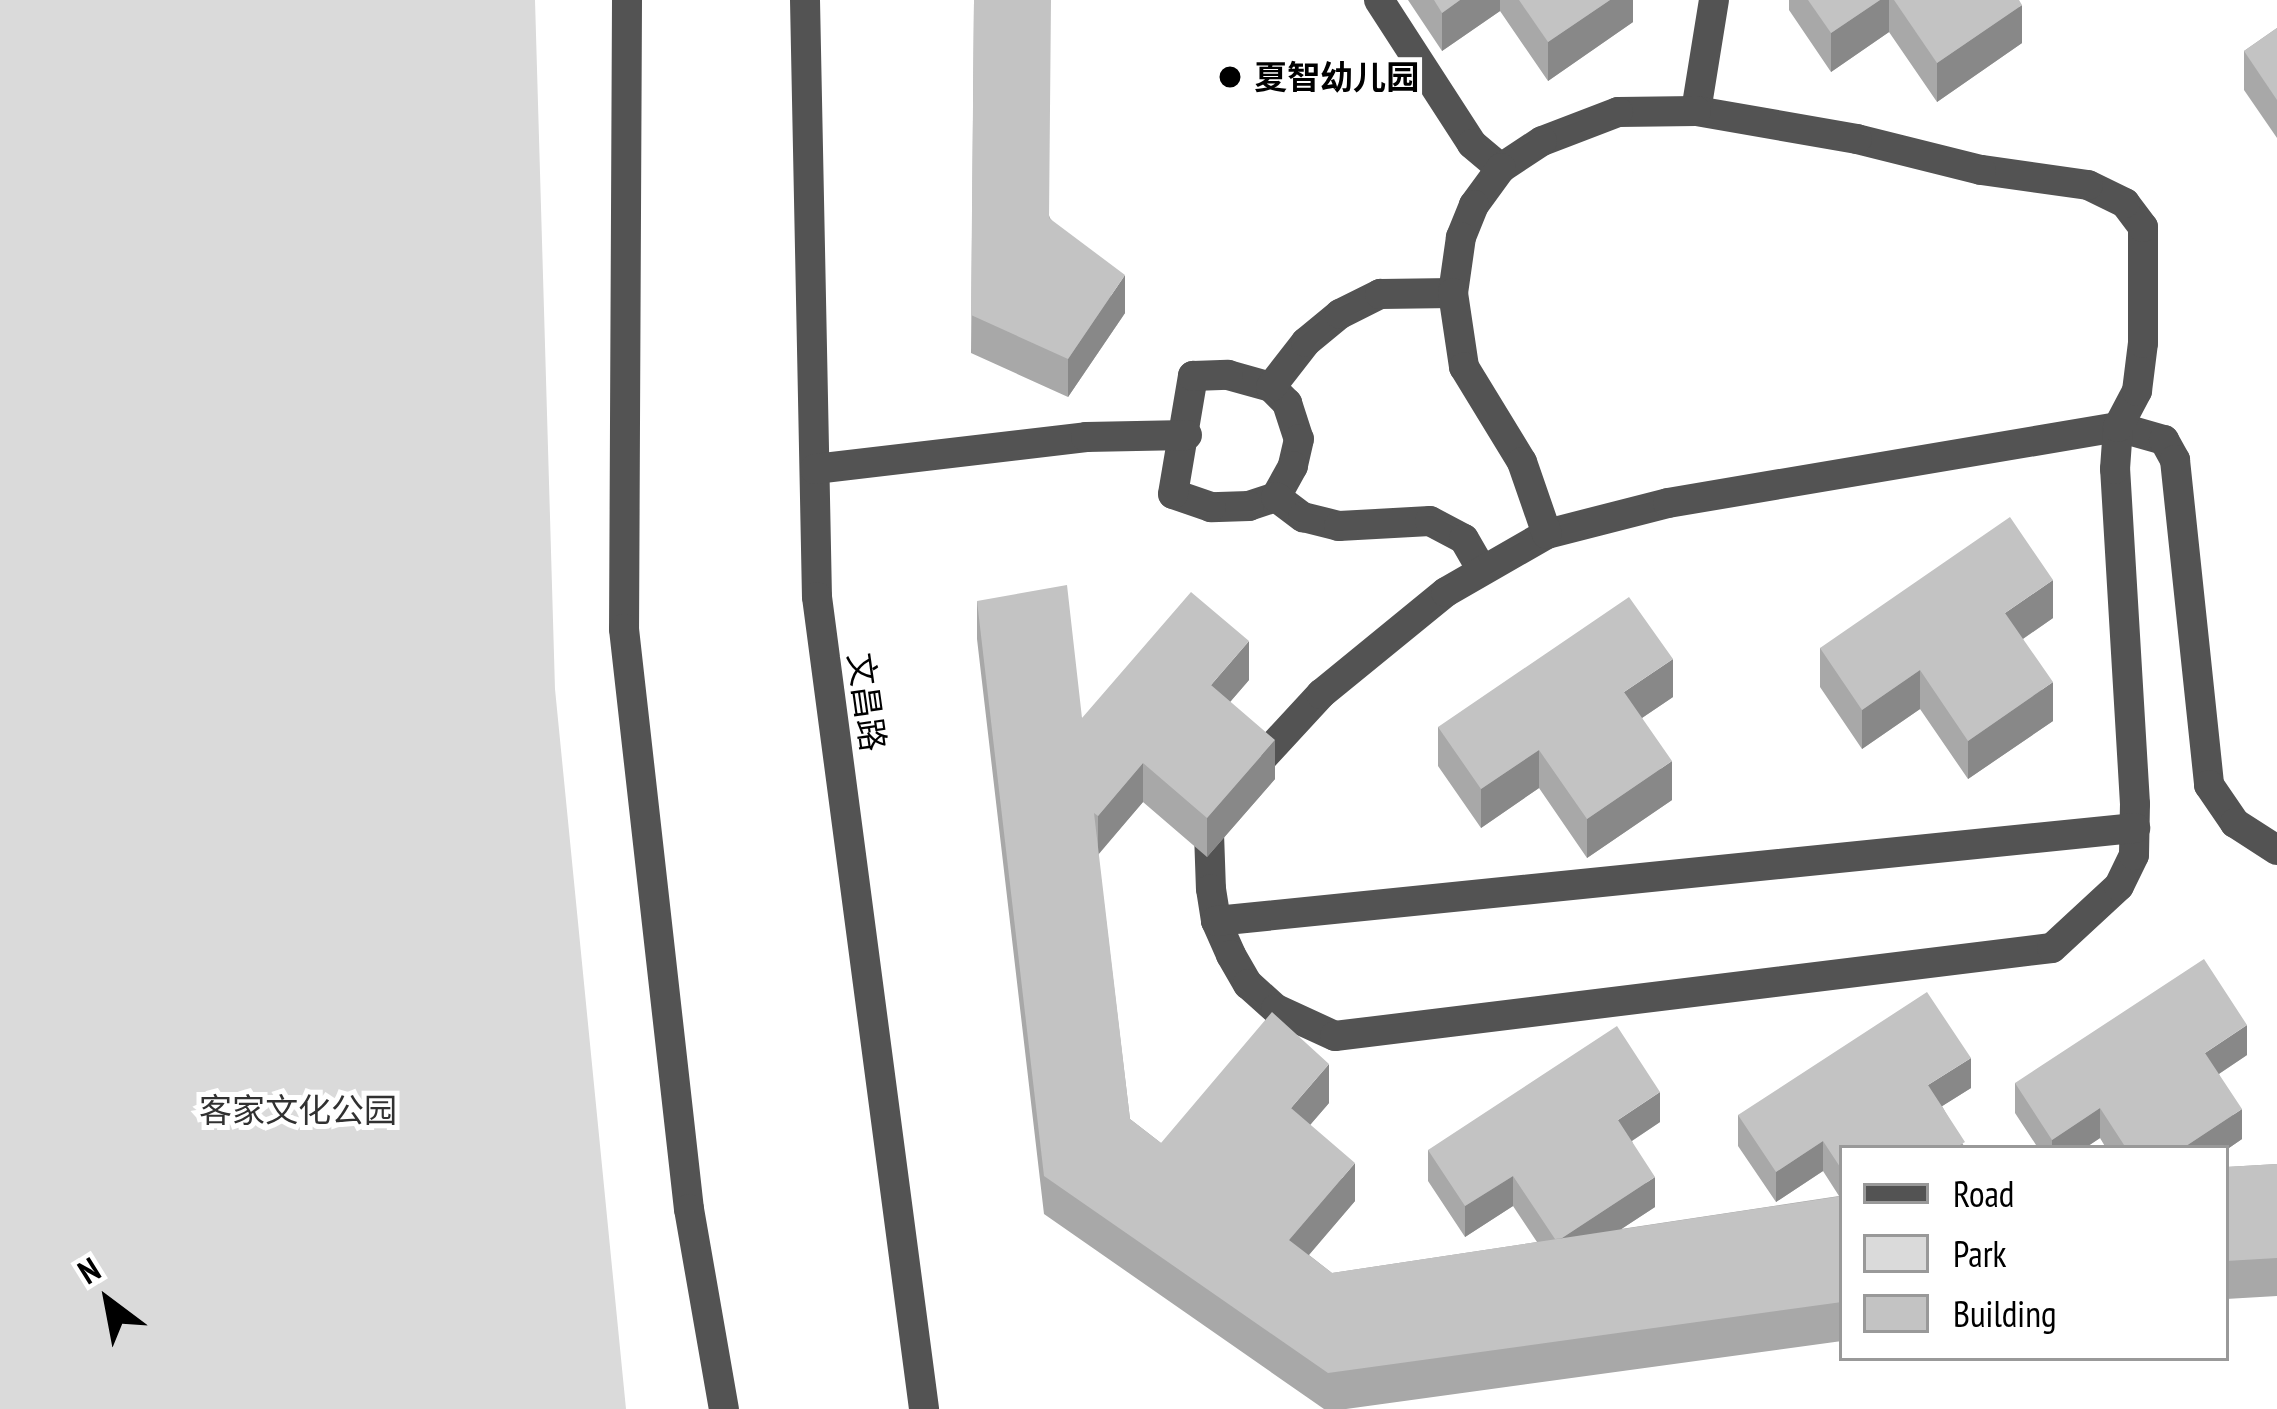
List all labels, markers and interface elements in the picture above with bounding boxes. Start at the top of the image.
place label: 夏智幼儿园 [1254,57,1419,97]
marker: 夏智幼儿园 [1217,64,1243,90]
street label: 文昌路 [841,650,893,754]
park label: 客家文化公园 [199,1090,397,1130]
legend [1839,1145,2229,1361]
text: Road [1953,1170,2014,1217]
text: Park [1953,1230,2007,1277]
north arrow [48,1241,168,1361]
text: N [70,1247,108,1293]
text: Building [1953,1290,2057,1337]

